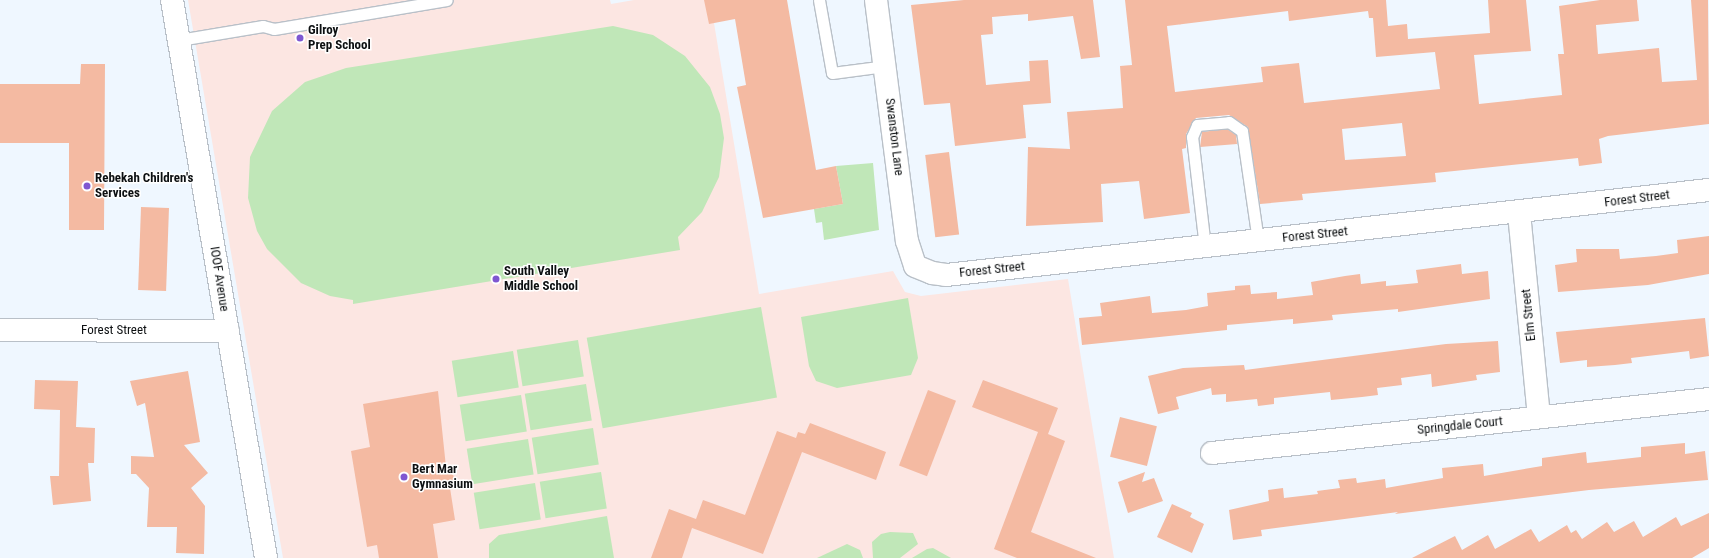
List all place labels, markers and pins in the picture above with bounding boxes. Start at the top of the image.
place label: Gilroy Prep School [308,23,371,54]
marker: Gilroy Prep School [295,33,305,43]
place label: Rebekah Children's Services [95,171,193,202]
marker: Rebekah Children's Services [82,181,92,191]
place label: South Valley Middle School [504,264,578,295]
marker: South Valley Middle School [491,274,501,284]
place label: Bert Mar Gymnasium [412,462,473,493]
marker: Bert Mar Gymnasium [399,472,409,482]

